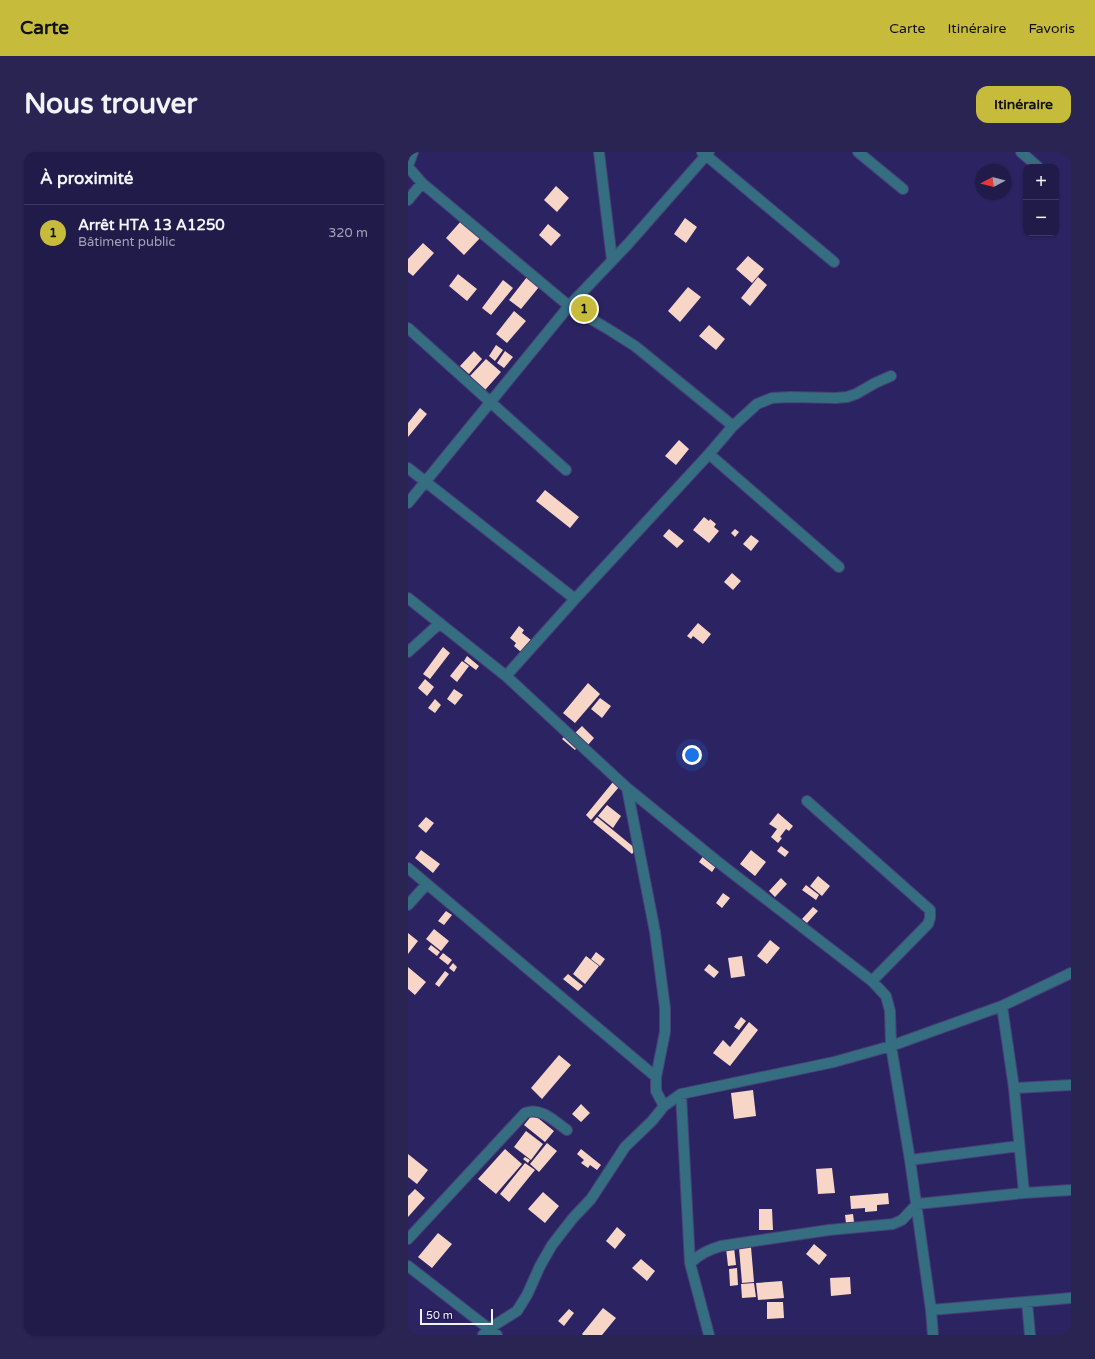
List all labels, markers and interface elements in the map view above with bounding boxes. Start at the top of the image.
text: Carte [20,17,69,39]
text: Carte [889,20,925,37]
text: Itinéraire [947,20,1006,37]
text: Favoris [1028,20,1075,37]
button: Itinéraire [976,86,1071,123]
text: Nous trouver [24,87,197,121]
north arrow [975,164,1011,200]
map controls [1023,164,1059,236]
button: + [1023,164,1059,200]
text: À proximité [40,168,133,189]
button: − [1023,200,1059,236]
text: Arrêt HTA 13 A1250 [78,216,225,234]
text: 1 [49,225,57,241]
text: 320 m [328,225,368,241]
text: Bâtiment public [78,234,176,250]
pin: 1 [571,294,597,324]
your location [682,745,702,765]
scale bar [420,1307,493,1326]
text: 50 m [426,1309,453,1322]

